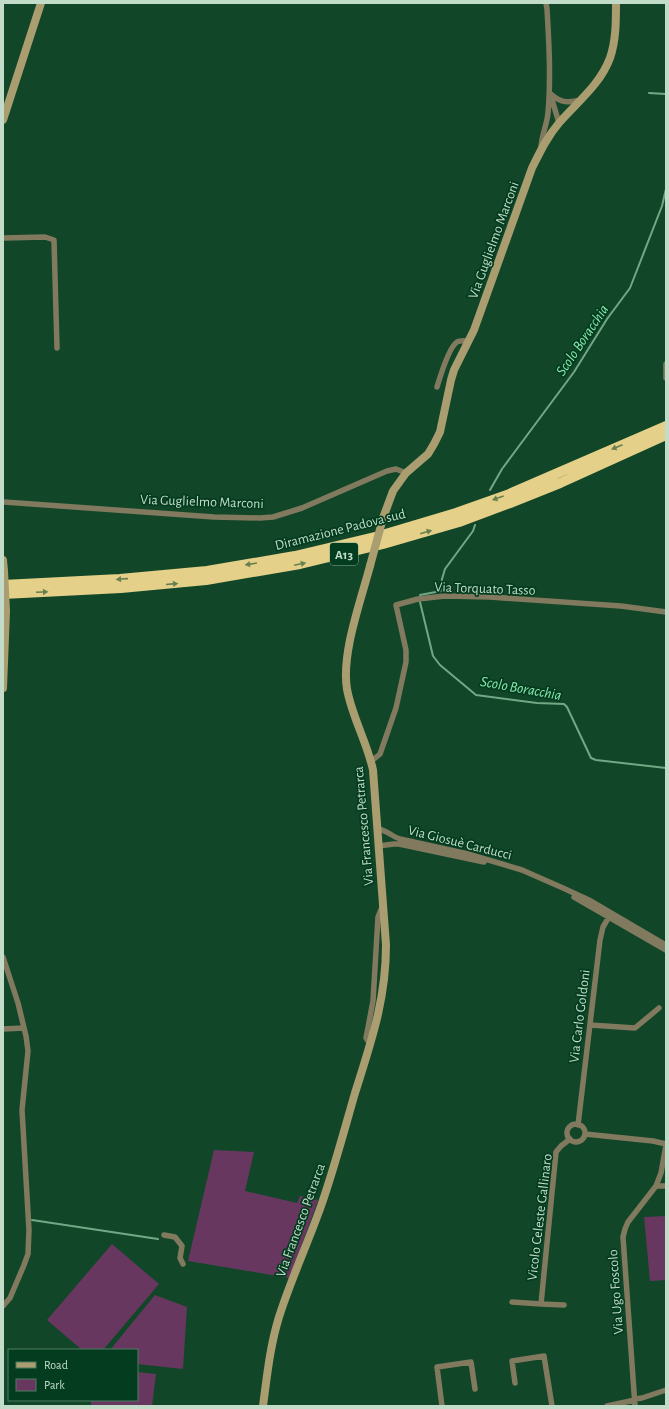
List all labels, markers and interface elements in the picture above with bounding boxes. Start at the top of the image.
street label: Via Guglielmo Marconi [466,180,522,301]
water label: Scolo Boracchia [553,302,612,378]
one-way arrow [612,444,623,450]
street label: Via Guglielmo Marconi [140,493,264,511]
one-way arrow [491,495,503,501]
street label: Diramazione Padova sud [274,507,407,553]
one-way arrow [420,529,432,535]
road number: A13 [330,543,358,565]
one-way arrow [294,560,306,566]
one-way arrow [245,561,257,567]
one-way arrow [116,575,128,582]
one-way arrow [166,580,178,587]
street label: Via Torquato Tasso [434,580,536,598]
one-way arrow [36,589,48,596]
water label: Scolo Boracchia [479,674,563,703]
street label: Via Francesco Petrarca [352,765,376,886]
street label: Via Giosuè Carducci [406,823,513,863]
street label: Via Carlo Goldoni [567,969,593,1064]
street label: Vicolo Celeste Gallinaro [525,1153,555,1281]
street label: Via Francesco Petrarca [274,1161,328,1279]
street label: Via Ugo Foscolo [606,1249,626,1335]
legend [8,1349,138,1401]
text: Road [44,1359,68,1371]
text: Park [44,1379,65,1391]

